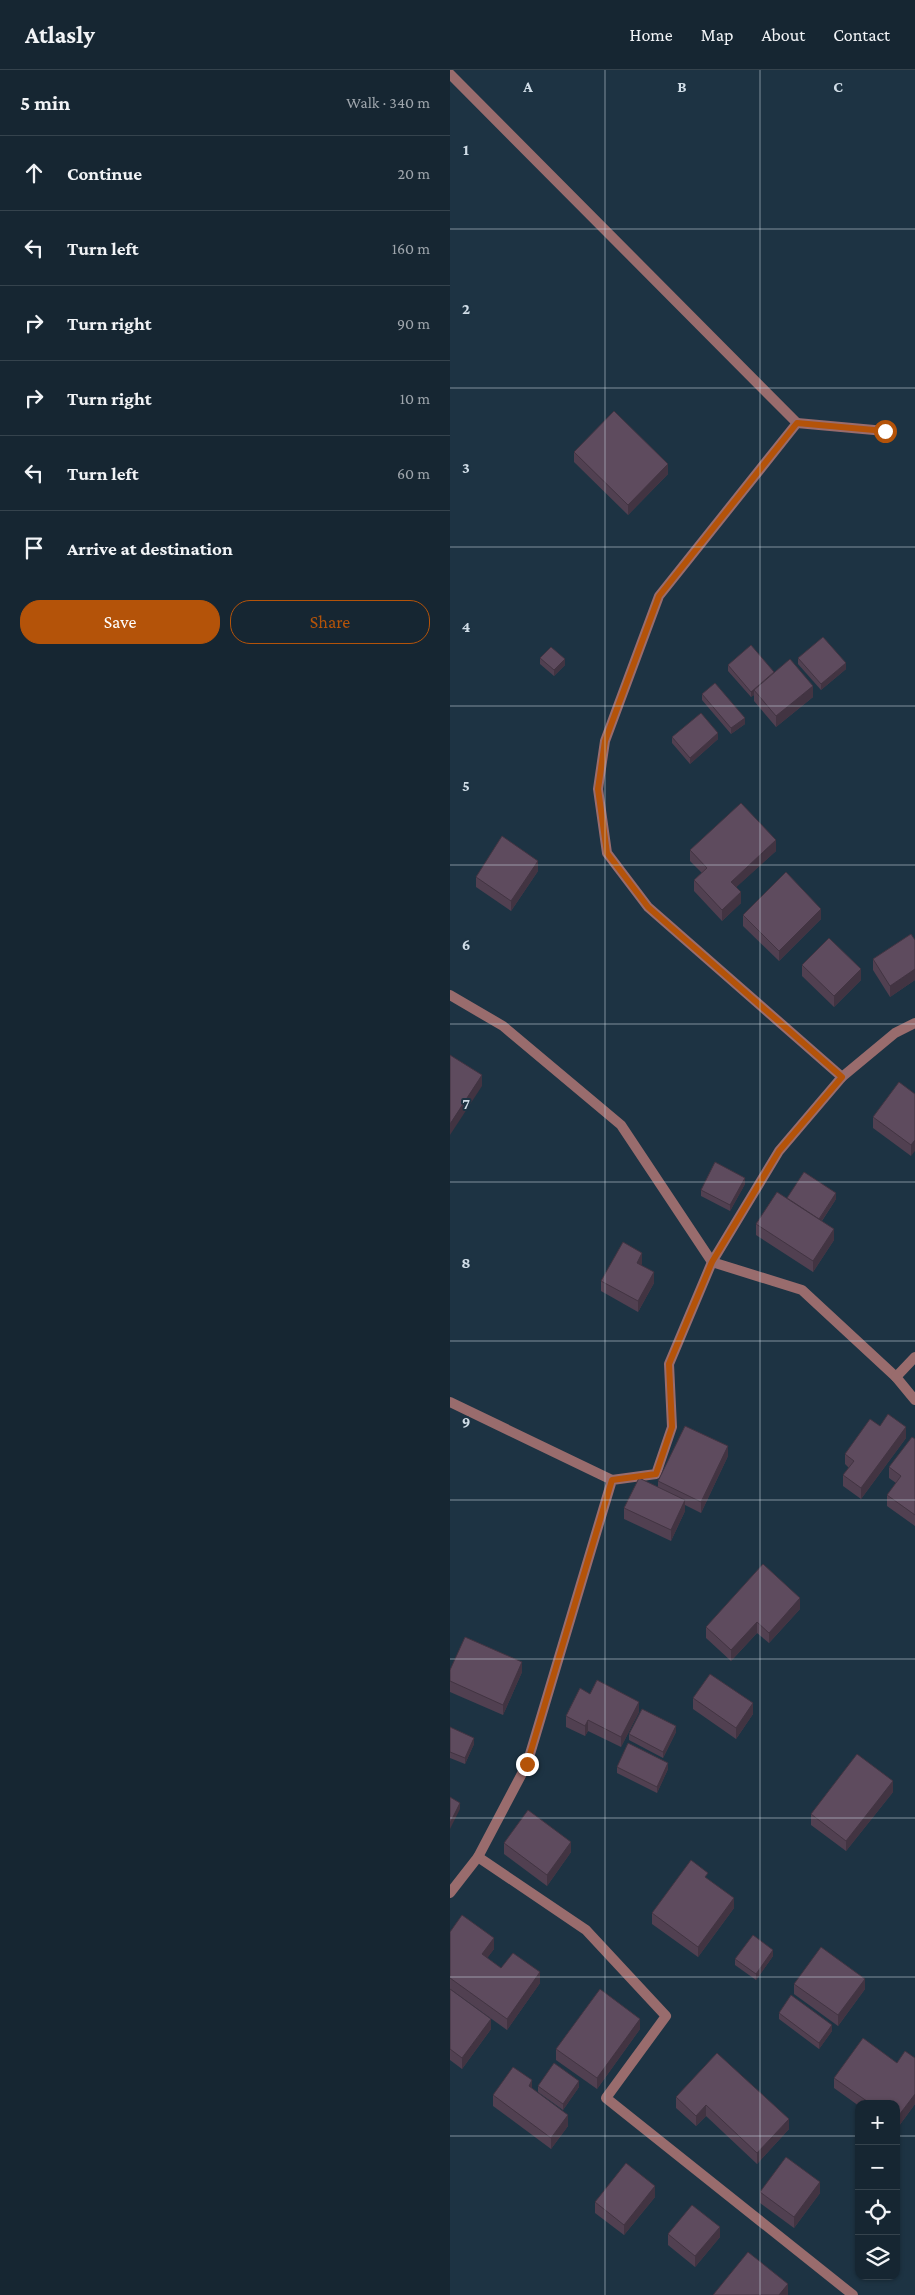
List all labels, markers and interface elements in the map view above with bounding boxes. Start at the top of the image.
text: Atlasly [25,21,95,48]
text: Home [630,25,673,45]
text: Map [701,25,733,45]
text: About [761,25,805,45]
text: Contact [833,25,890,45]
text: A [522,78,533,95]
text: B [677,78,687,95]
text: C [833,78,843,95]
text: 5 min [20,91,70,115]
text: Walk · 340 m [346,94,430,111]
text: 1 [463,141,469,158]
icon: ahead [20,159,48,187]
text: Continue [67,163,142,184]
text: 20 m [397,165,430,182]
icon: left [20,234,48,262]
text: Turn left [67,238,139,259]
text: 160 m [392,240,430,257]
text: 2 [462,300,470,317]
icon: right [20,309,48,337]
text: Turn right [67,313,152,334]
text: 90 m [397,315,430,332]
icon: right [20,384,48,412]
text: Turn right [67,388,152,409]
text: 10 m [400,390,430,407]
route start [874,420,897,443]
icon: left [20,459,48,487]
text: 3 [462,459,470,476]
text: Turn left [67,463,139,484]
text: 60 m [397,465,430,482]
icon: arrive [20,534,48,562]
text: Arrive at destination [67,538,233,559]
button: Save [20,600,220,644]
button: Share [230,600,430,644]
text: 4 [462,618,471,635]
text: 5 [462,777,470,794]
text: 6 [462,936,470,953]
text: 7 [462,1095,470,1112]
text: 8 [461,1254,471,1271]
text: 9 [462,1413,470,1430]
route end [516,1753,539,1776]
map controls [855,2100,900,2280]
button: + [855,2100,900,2145]
button: − [855,2145,900,2190]
button: locate [855,2190,900,2235]
button: layers [855,2235,900,2280]

